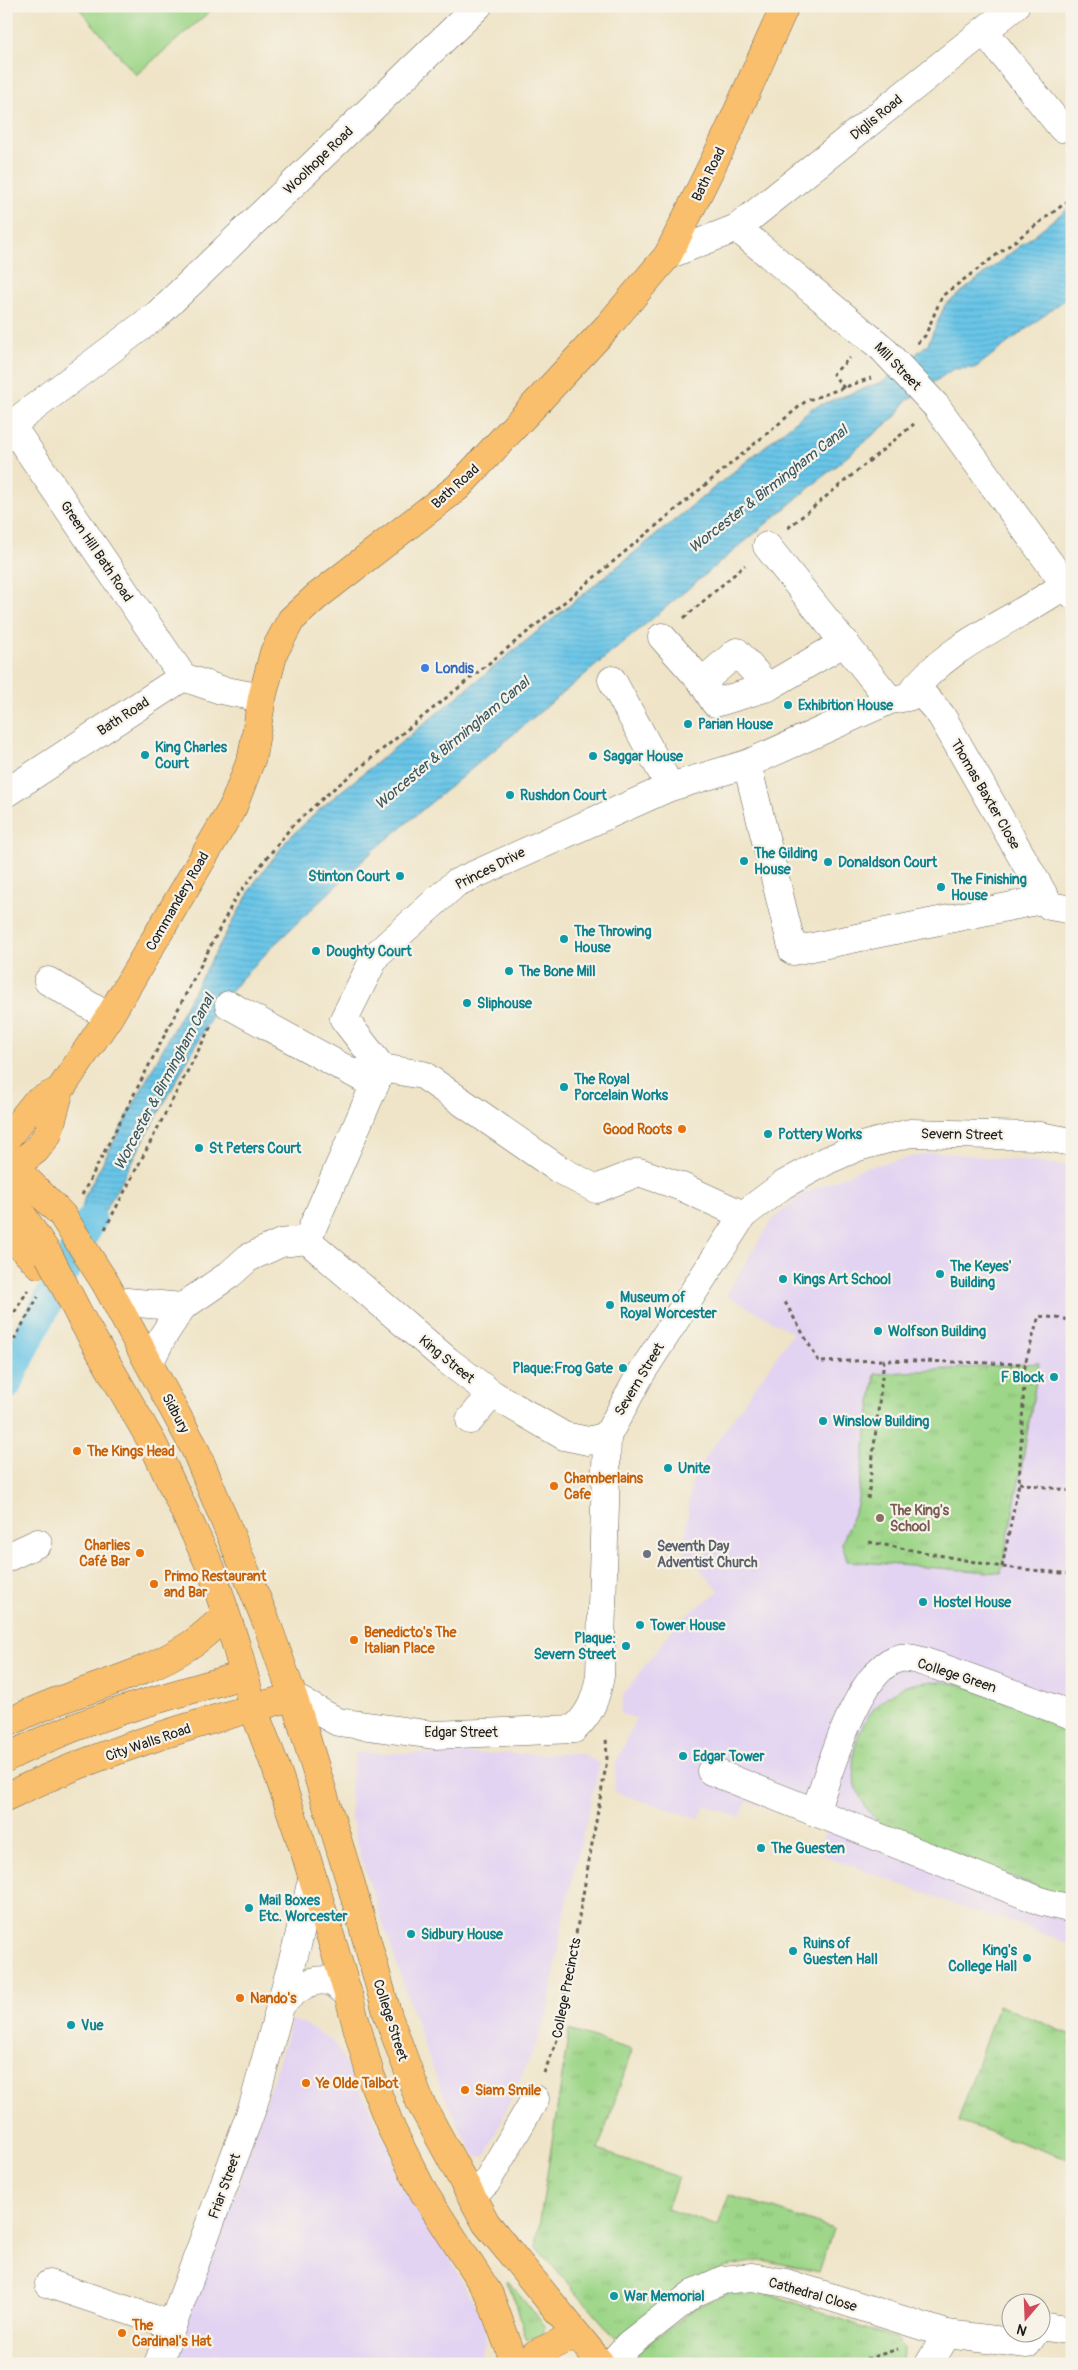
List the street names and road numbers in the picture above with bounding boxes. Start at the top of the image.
street label: Diglis Road [847,91,906,144]
street label: Woolhope Road [280,123,357,198]
street label: Bath Road [688,144,729,204]
street label: Mill Street [871,339,925,394]
street label: Bath Road [428,460,483,512]
street label: Green Hill Bath Road [57,498,137,605]
street label: Bath Road [94,693,152,739]
street label: Thomas Baxter Close [947,736,1024,852]
street label: Princes Drive [453,844,528,893]
street label: Commandery Road [142,849,213,954]
street label: Severn Street [921,1125,1004,1144]
street label: King Street [415,1332,478,1387]
street label: Severn Street [611,1339,668,1419]
street label: Sidbury [158,1391,193,1436]
street label: College Green [915,1655,999,1696]
street label: City Walls Road [103,1720,193,1765]
street label: Edgar Street [424,1724,498,1741]
street label: College Precincts [548,1936,585,2040]
street label: College Street [369,1977,412,2063]
street label: Friar Street [205,2151,244,2221]
street label: Cathedral Close [767,2274,859,2315]

